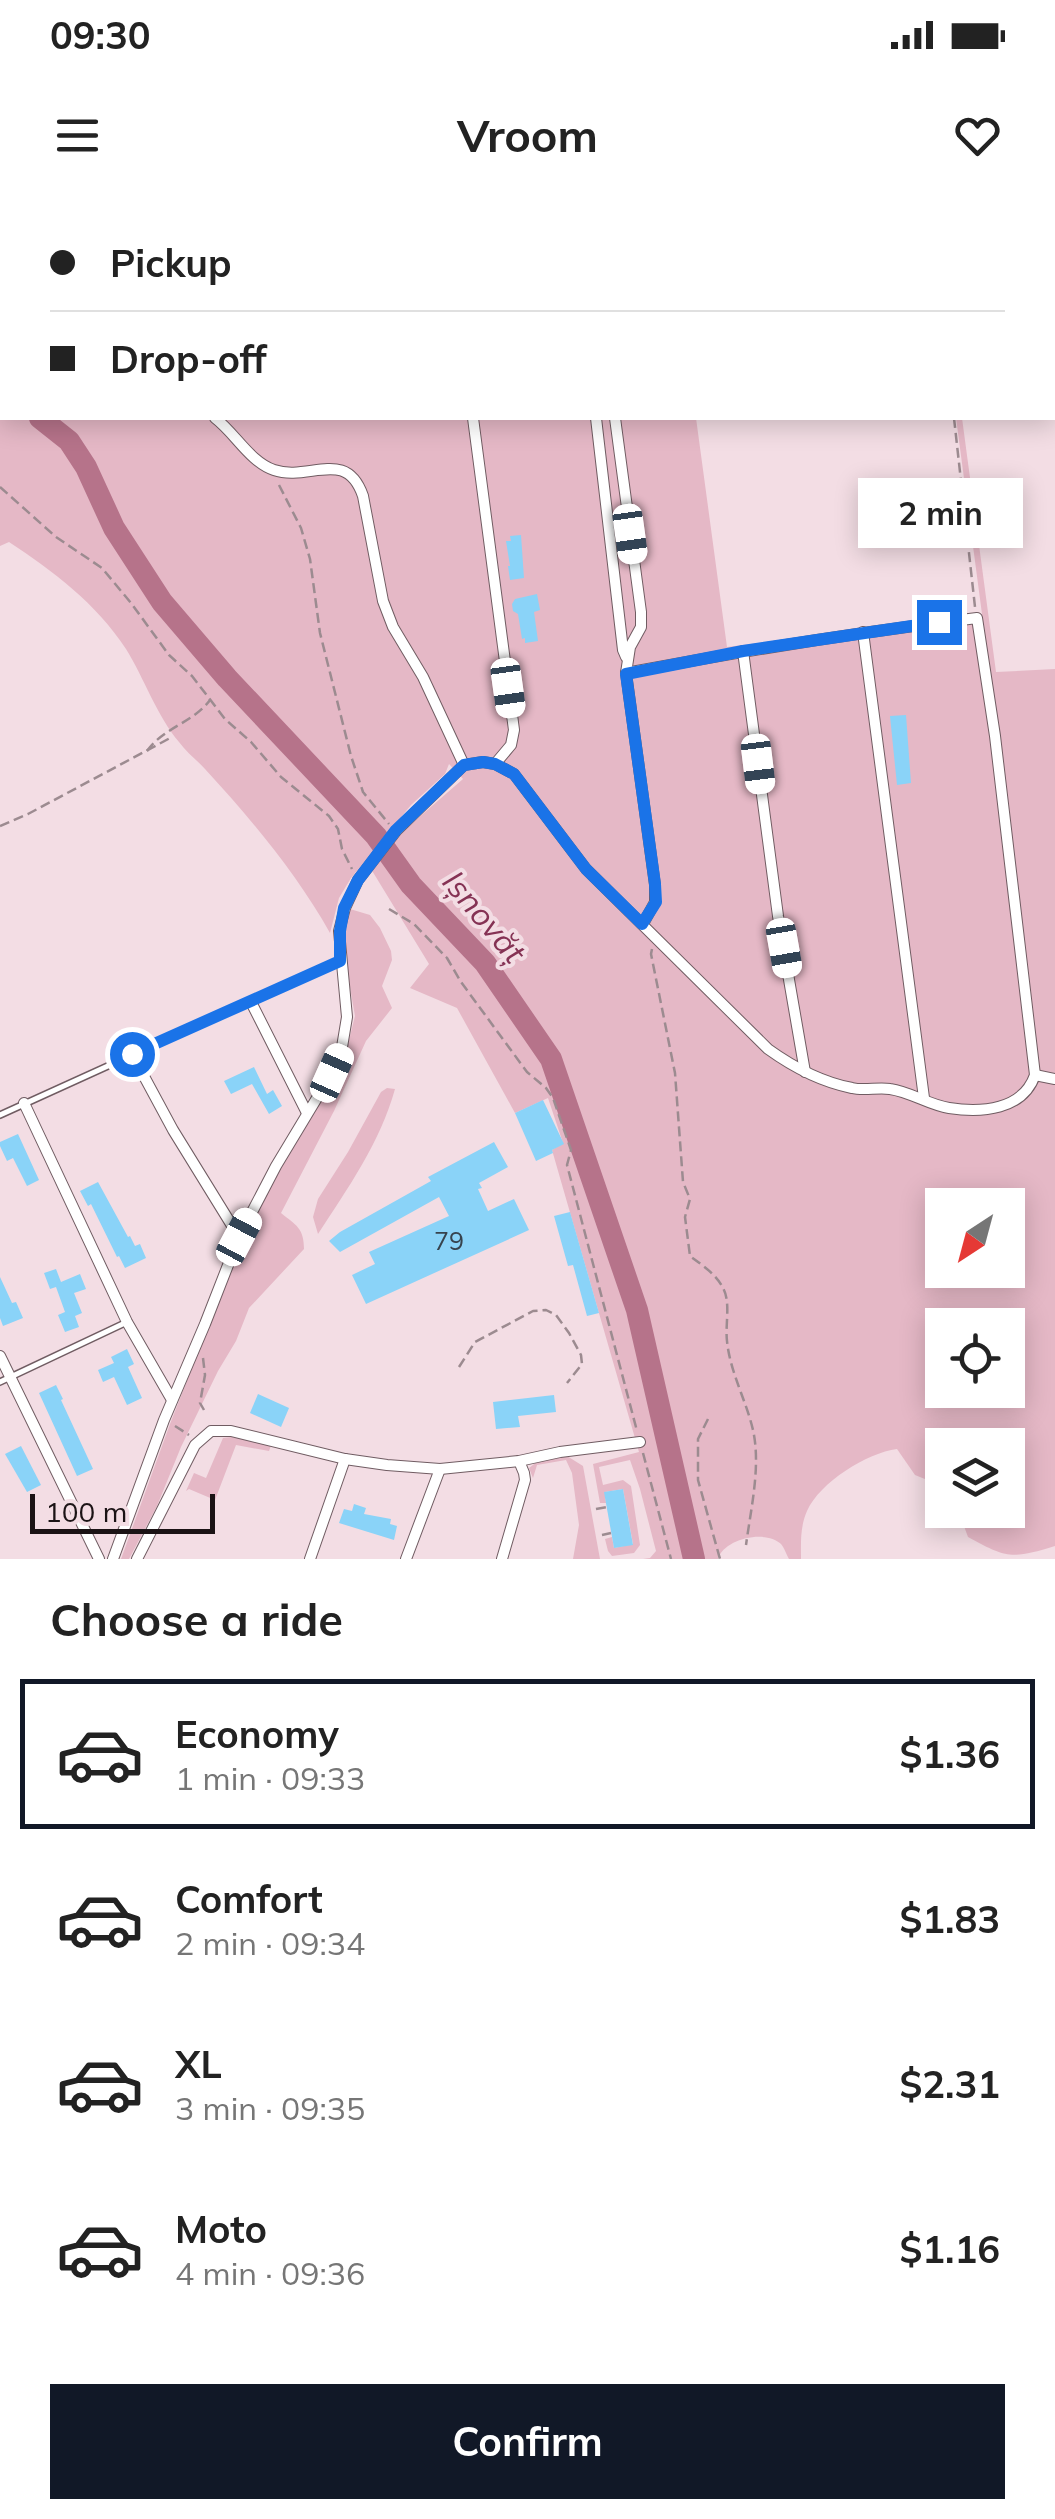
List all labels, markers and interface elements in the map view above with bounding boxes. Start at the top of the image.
text: 09:30 [50,11,151,59]
text: Vroom [457,107,598,163]
icon: menu [50,108,105,163]
icon: heart [950,108,1005,163]
text: Pickup [110,239,232,287]
text: Drop-off [110,335,267,383]
callout: 2 min [856,477,1022,547]
text: 2 min [898,493,983,533]
car [611,502,649,566]
route end [917,600,962,645]
car [489,656,527,720]
car [739,732,777,796]
water label: Ișnovăț [435,862,535,971]
car [764,916,804,980]
route start [110,1032,155,1077]
car [306,1039,358,1107]
north arrow [925,1188,1025,1288]
map controls [925,1188,1025,1528]
car [212,1203,266,1271]
house number: 79 [434,1225,464,1256]
button: locate [925,1308,1025,1408]
button: layers [925,1428,1025,1528]
scale bar [30,1489,215,1534]
text: 100 m [45,1494,127,1529]
text: Choose a ride [50,1591,343,1647]
icon: car [55,1709,145,1799]
text: Economy [175,1710,339,1758]
text: $1.36 [899,1730,1000,1778]
text: 1 min · 09:33 [175,1758,365,1798]
icon: car [55,1874,145,1964]
text: Comfort [175,1875,323,1923]
text: $1.83 [899,1895,1000,1943]
text: 2 min · 09:34 [175,1923,365,1963]
icon: car [55,2039,145,2129]
text: XL [175,2040,222,2088]
text: $2.31 [899,2060,1000,2108]
text: 3 min · 09:35 [175,2088,365,2128]
icon: car [55,2204,145,2294]
text: Moto [175,2205,267,2253]
text: $1.16 [899,2225,1000,2273]
text: 4 min · 09:36 [175,2253,365,2293]
button: Confirm [50,2384,1005,2499]

